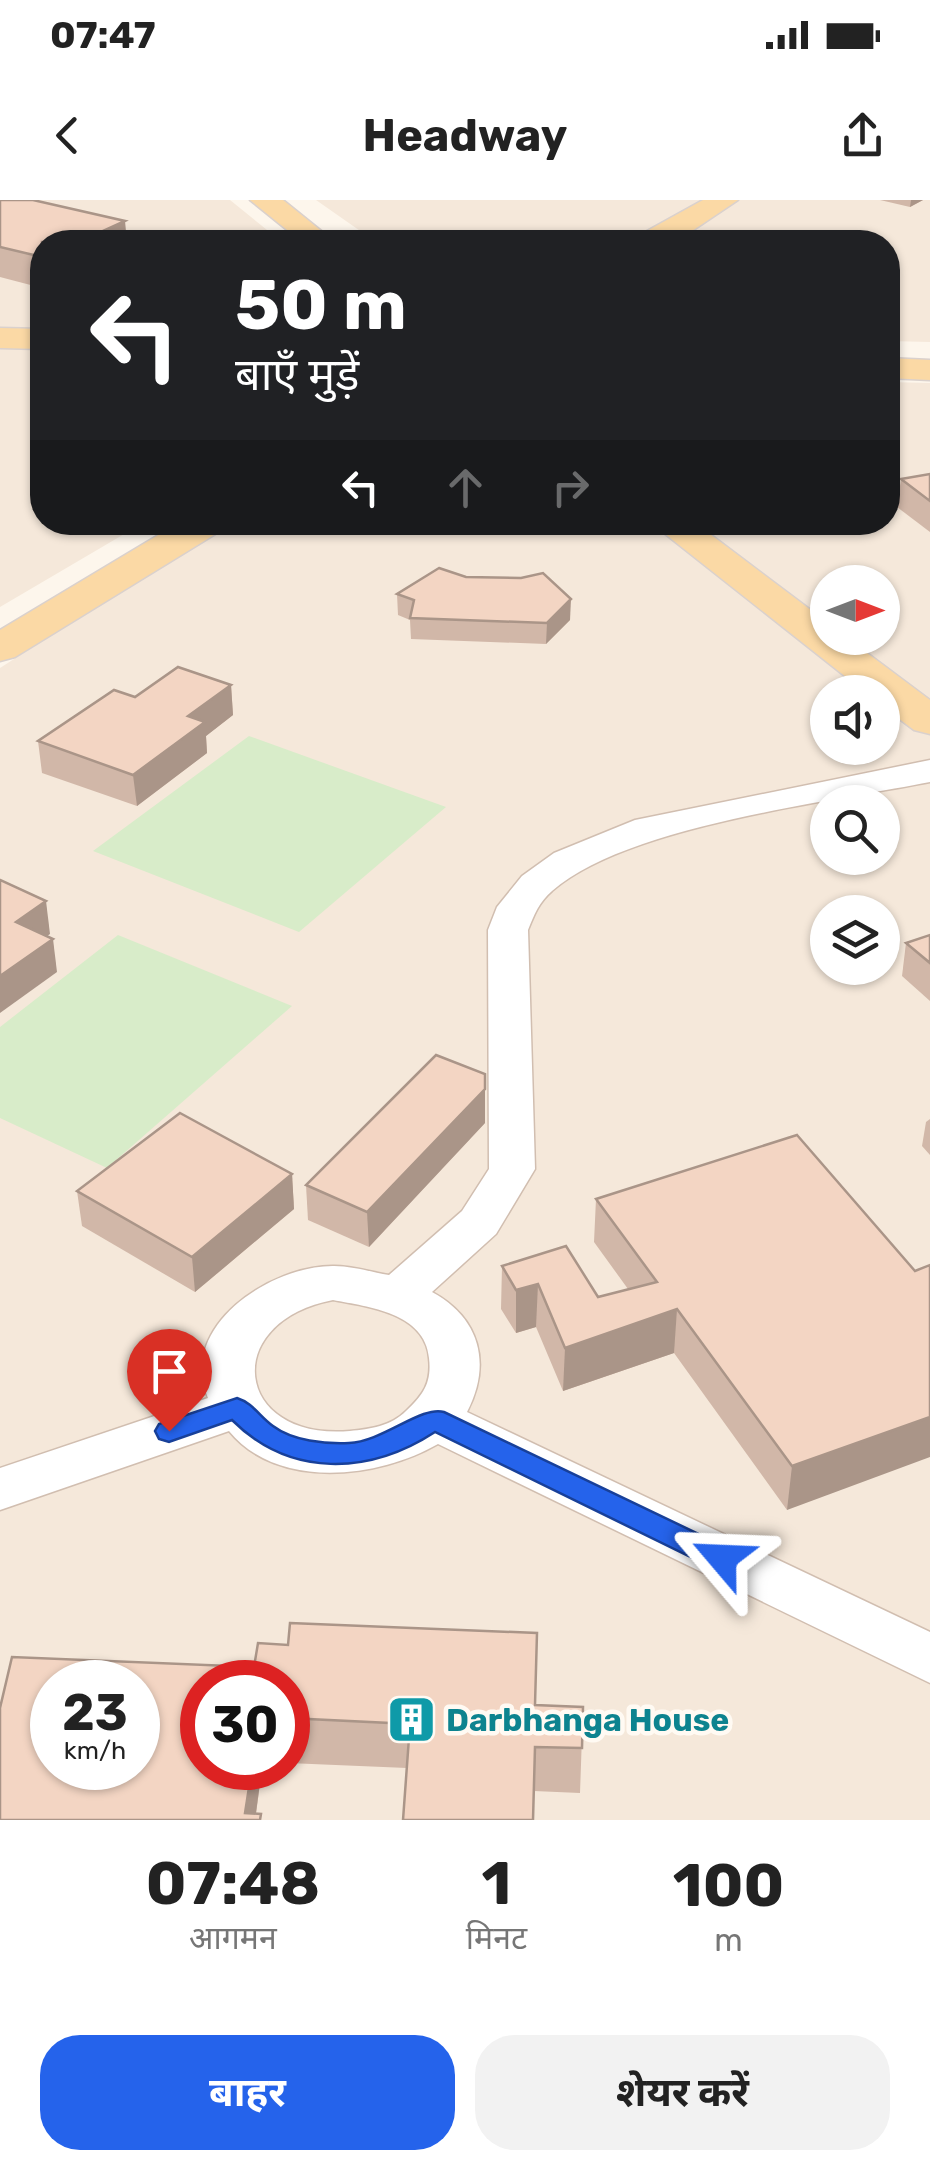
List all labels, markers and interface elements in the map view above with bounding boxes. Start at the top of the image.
text: 07:47 [50,12,156,58]
icon: back [40,108,95,163]
icon: share [835,108,890,163]
text: Headway [363,109,567,162]
text: 50 m [235,264,407,347]
icon: left [70,270,200,400]
text: बाएँ मुड़ें [235,348,359,401]
icon: left [333,460,388,515]
icon: ahead [438,460,493,515]
icon: right [543,460,598,515]
north arrow [810,565,900,655]
map controls [810,565,900,985]
button: sound [810,675,900,765]
button: search [810,785,900,875]
button: layers [810,895,900,985]
pin [127,1329,212,1432]
icon: arrive [142,1344,197,1399]
position arrow [670,1506,774,1610]
speed limit sign: 30 [180,1660,310,1790]
text: 23 [62,1683,128,1743]
building icon: Darbhanga House [385,1694,437,1746]
place label: Darbhanga House [446,1701,729,1739]
text: km/h [64,1736,126,1765]
text: 07:48 [146,1848,320,1919]
text: 1 [482,1848,511,1919]
text: 100 [673,1850,784,1921]
text: आगमन [189,1919,277,1957]
text: मिनट [466,1919,527,1957]
text: m [714,1921,743,1959]
button: बाहर [40,2035,455,2150]
button: शेयर करें [475,2035,890,2150]

